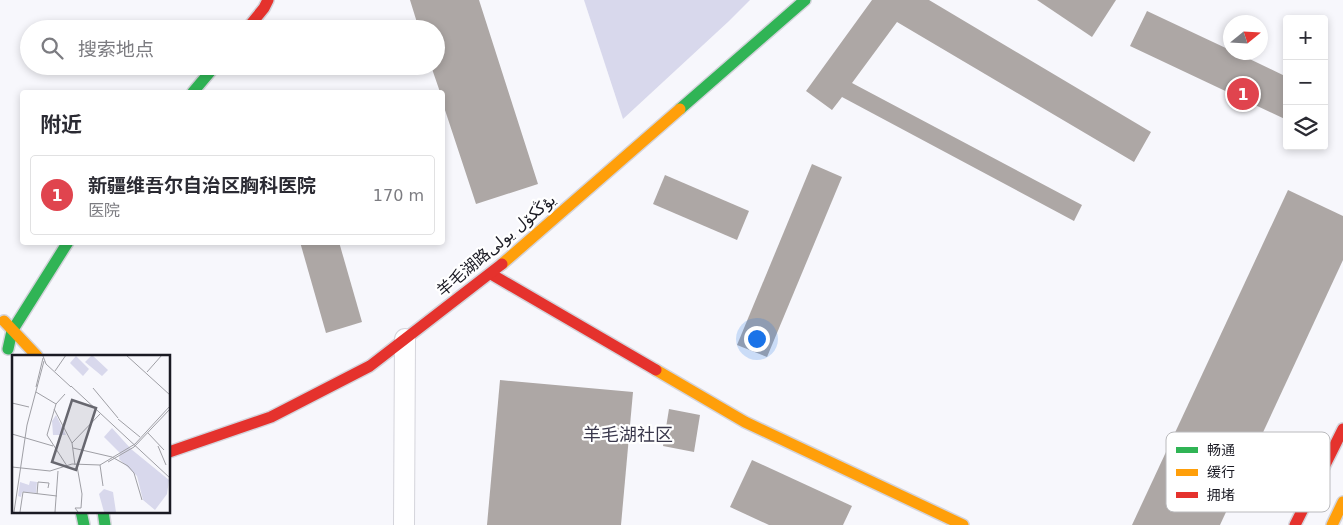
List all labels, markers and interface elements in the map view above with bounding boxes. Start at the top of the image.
north arrow [1223,15,1268,60]
map controls [1283,15,1328,150]
button: + [1283,15,1328,60]
search box [20,20,445,75]
icon: search [38,34,66,62]
text: 搜索地点 [78,38,154,60]
button: − [1283,60,1328,105]
pin: 1 [1227,75,1259,113]
button: layers [1283,105,1328,150]
text: 附近 [40,113,82,137]
text: 新疆维吾尔自治区胸科医院 [88,174,316,196]
text: 1 [51,186,63,205]
text: 170 m [373,186,424,205]
street label: 羊毛湖路يۇڭكۆل يولى [433,190,560,301]
text: 医院 [88,201,120,220]
your location [744,326,770,352]
inset map [12,355,170,512]
district label: 羊毛湖社区 [583,424,673,445]
legend [1166,432,1330,512]
text: 畅通 [1207,442,1235,458]
text: 缓行 [1207,464,1235,480]
text: 拥堵 [1207,487,1235,503]

